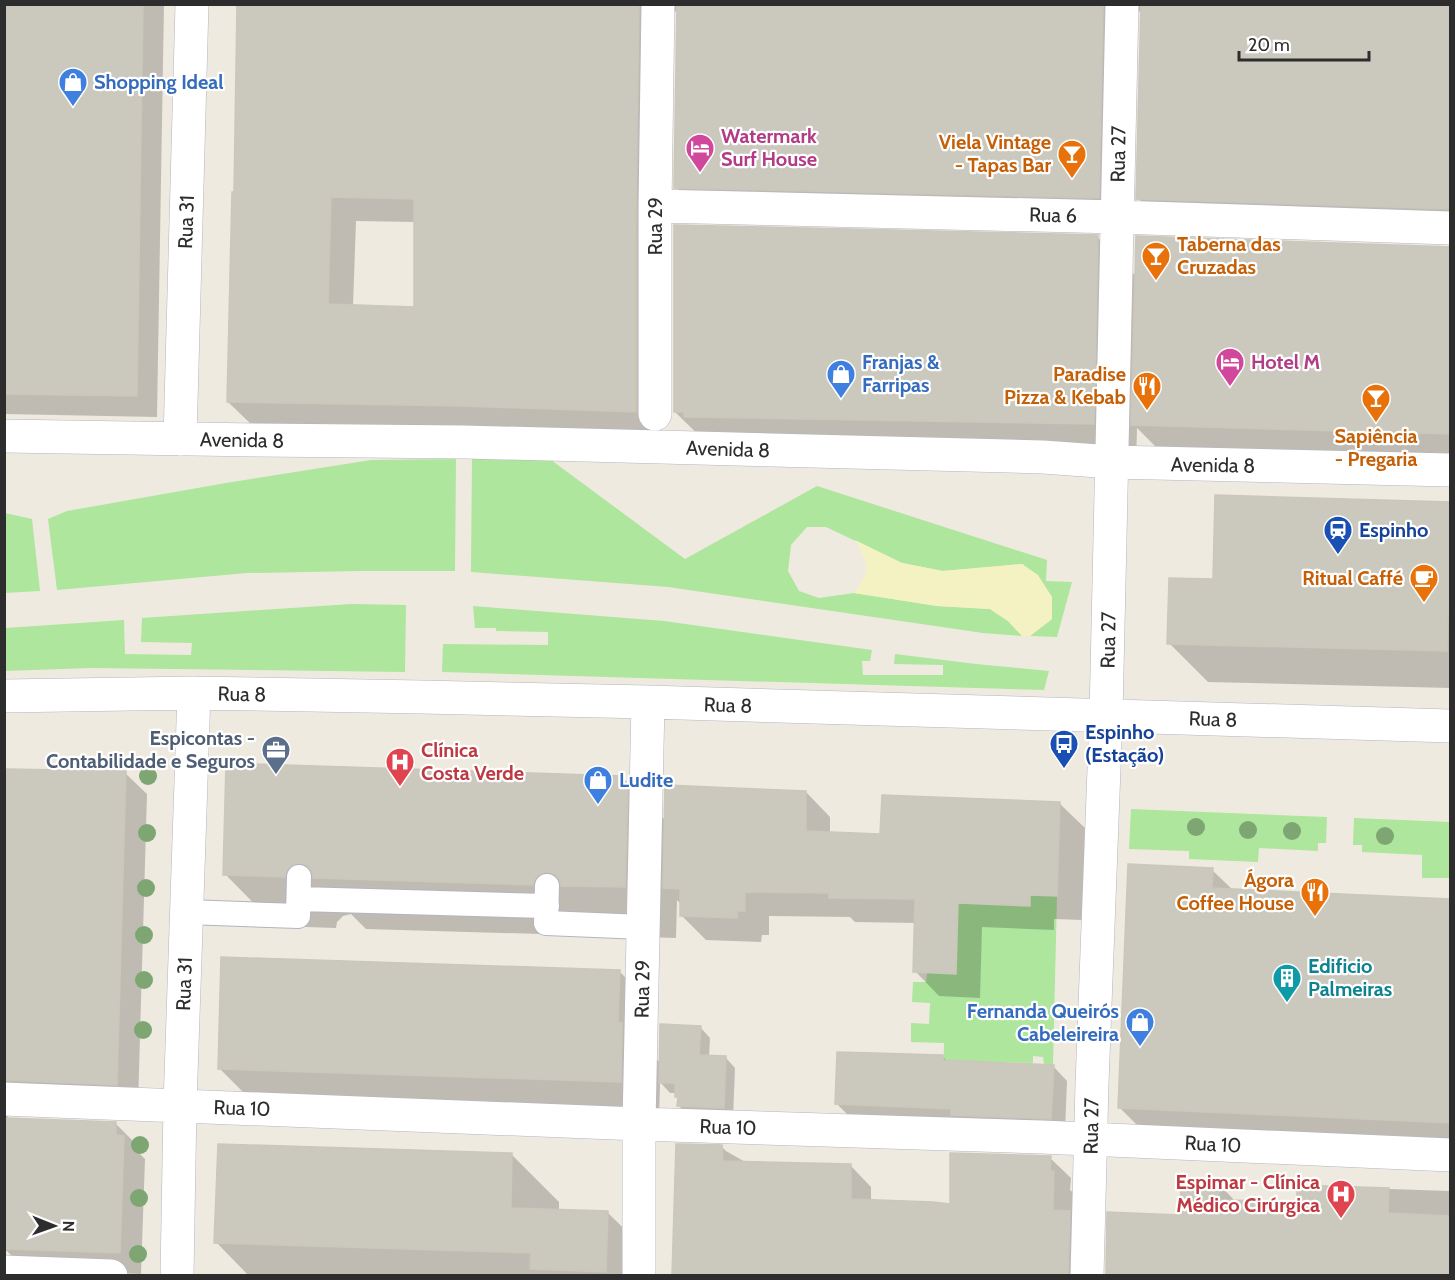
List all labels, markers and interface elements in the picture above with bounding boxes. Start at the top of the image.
scale bar [1239,24,1370,62]
text: 20 m [1248,34,1290,56]
shop icon: Shopping Ideal [57,66,89,108]
place label: Shopping Ideal [94,70,223,94]
place label: Watermark Surf House [721,124,817,171]
street label: Rua 27 [1106,125,1130,183]
place label: Viela Vintage - Tapas Bar [939,130,1051,177]
hotel icon: Watermark Surf House [684,132,716,174]
bar icon: Viela Vintage - Tapas Bar [1056,138,1088,180]
street label: Rua 31 [173,195,199,249]
street label: Rua 29 [643,197,667,255]
street label: Rua 6 [1029,203,1077,227]
place label: Taberna das Cruzadas [1177,232,1281,279]
bar icon: Taberna das Cruzadas [1140,240,1172,282]
hotel icon: Hotel M [1214,346,1246,388]
place label: Franjas & Farripas [862,350,940,397]
place label: Hotel M [1251,350,1320,374]
shop icon: Franjas & Farripas [825,358,857,400]
place label: Paradise Pizza & Kebab [1004,362,1126,409]
restaurant icon: Paradise Pizza & Kebab [1131,370,1163,412]
bar icon: Sapiência - Pregaria [1360,382,1392,424]
place label: Sapiência - Pregaria [1335,424,1418,471]
street label: Avenida 8 [200,427,284,453]
street label: Avenida 8 [685,436,771,462]
street label: Avenida 8 [1171,452,1255,478]
station icon: Espinho [1322,514,1354,556]
place label: Espinho [1359,518,1429,542]
cafe icon: Ritual Caffé [1408,562,1440,604]
place label: Ritual Caffé [1302,566,1403,590]
street label: Rua 27 [1096,611,1120,669]
street label: Rua 8 [218,682,266,706]
street label: Rua 8 [703,692,753,718]
street label: Rua 8 [1188,706,1238,732]
place label: Espinho (Estação) [1085,720,1164,767]
place label: Espicontas - Contabilidade e Seguros [46,726,255,773]
bus stop icon: Espinho (Estação) [1048,728,1080,770]
office icon: Espicontas - Contabilidade e Seguros [260,734,292,776]
place label: Clínica Costa Verde [421,738,524,785]
hospital icon: Clínica Costa Verde [384,746,416,788]
shop icon: Ludite [582,764,614,806]
place label: Ludite [619,768,673,792]
place label: Ágora Coffee House [1177,868,1294,915]
restaurant icon: Ágora Coffee House [1299,876,1331,918]
place label: Edificio Palmeiras [1308,954,1392,1001]
street label: Rua 31 [171,957,197,1011]
street label: Rua 29 [629,960,655,1018]
building icon: Edificio Palmeiras [1271,962,1303,1004]
place label: Fernanda Queirós Cabeleireira [967,999,1119,1046]
shop icon: Fernanda Queirós Cabeleireira [1124,1006,1156,1048]
street label: Rua 10 [213,1095,271,1121]
street label: Rua 27 [1079,1097,1103,1155]
street label: Rua 10 [699,1114,757,1140]
street label: Rua 10 [1184,1131,1242,1157]
place label: Espimar - Clínica Médico Cirúrgica [1176,1170,1320,1217]
hospital icon: Espimar - Clínica Médico Cirúrgica [1325,1178,1357,1220]
north arrow [24,1196,84,1256]
text: N [59,1220,78,1232]

